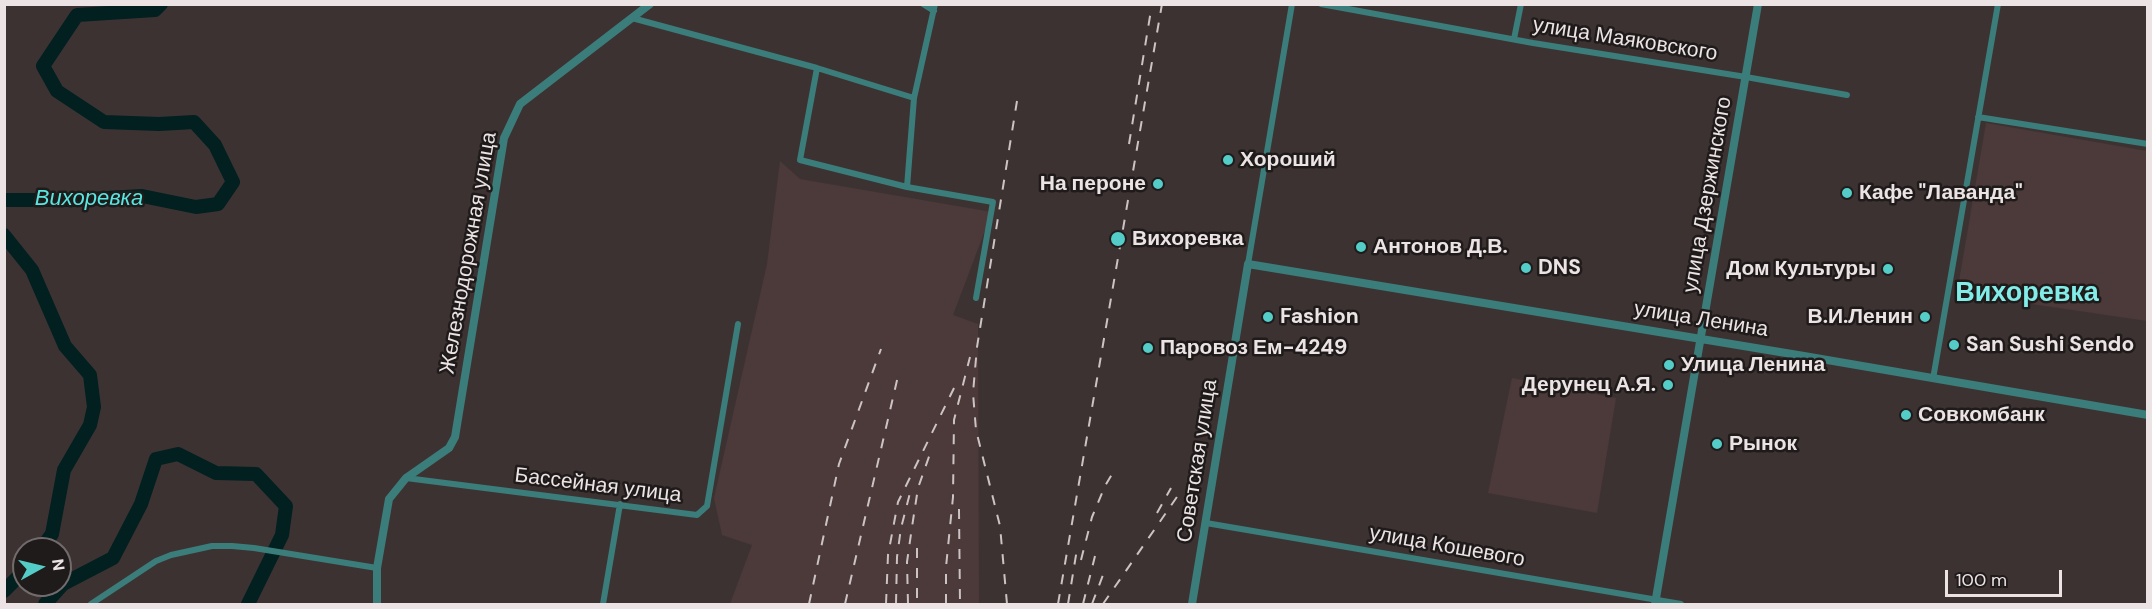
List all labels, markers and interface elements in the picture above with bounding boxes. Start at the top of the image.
street label: улица Маяковского [1531,13,1719,67]
street label: улица Дзержинского [1678,95,1738,295]
street label: Железнодорожная улица [435,130,503,376]
place label: Хороший [1240,147,1336,173]
marker: Хороший [1221,153,1235,167]
place label: На пероне [1040,171,1146,197]
marker: На пероне [1151,177,1165,191]
place label: Кафе "Лаванда" [1859,180,2023,206]
water label: Вихоревка [35,186,143,212]
marker: Кафе "Лаванда" [1840,186,1854,200]
place label: Вихоревка [1132,226,1244,252]
marker: Вихоревка [1109,230,1127,248]
place label: Антонов Д.В. [1373,234,1508,260]
marker: Антонов Д.В. [1354,240,1368,254]
place label: DNS [1538,255,1581,281]
place label: Дом Культуры [1726,256,1876,282]
marker: DNS [1519,261,1533,275]
marker: Дом Культуры [1881,262,1895,276]
district label: Вихоревка [1955,278,2099,310]
street label: улица Ленина [1632,297,1770,343]
place label: Fashion [1280,304,1359,330]
place label: В.И.Ленин [1807,304,1913,330]
marker: Fashion [1261,310,1275,324]
marker: В.И.Ленин [1918,310,1932,324]
place label: San Sushi Sendo [1966,332,2134,358]
place label: Паровоз Ем-4249 [1160,335,1347,361]
marker: San Sushi Sendo [1947,338,1961,352]
marker: Паровоз Ем-4249 [1141,341,1155,355]
place label: Улица Ленина [1681,352,1825,378]
marker: Улица Ленина [1662,358,1676,372]
place label: Дерунец А.Я. [1522,372,1656,398]
street label: Советская улица [1173,378,1223,544]
marker: Дерунец А.Я. [1661,378,1675,392]
place label: Совкомбанк [1918,402,2045,428]
marker: Совкомбанк [1899,408,1913,422]
place label: Рынок [1729,431,1797,457]
marker: Рынок [1710,437,1724,451]
street label: Бассейная улица [513,463,683,509]
street label: улица Кошевого [1367,521,1527,573]
north arrow [12,537,72,597]
text: N [47,557,70,572]
scale bar [1948,558,2065,596]
text: 100 m [1956,568,2007,592]

